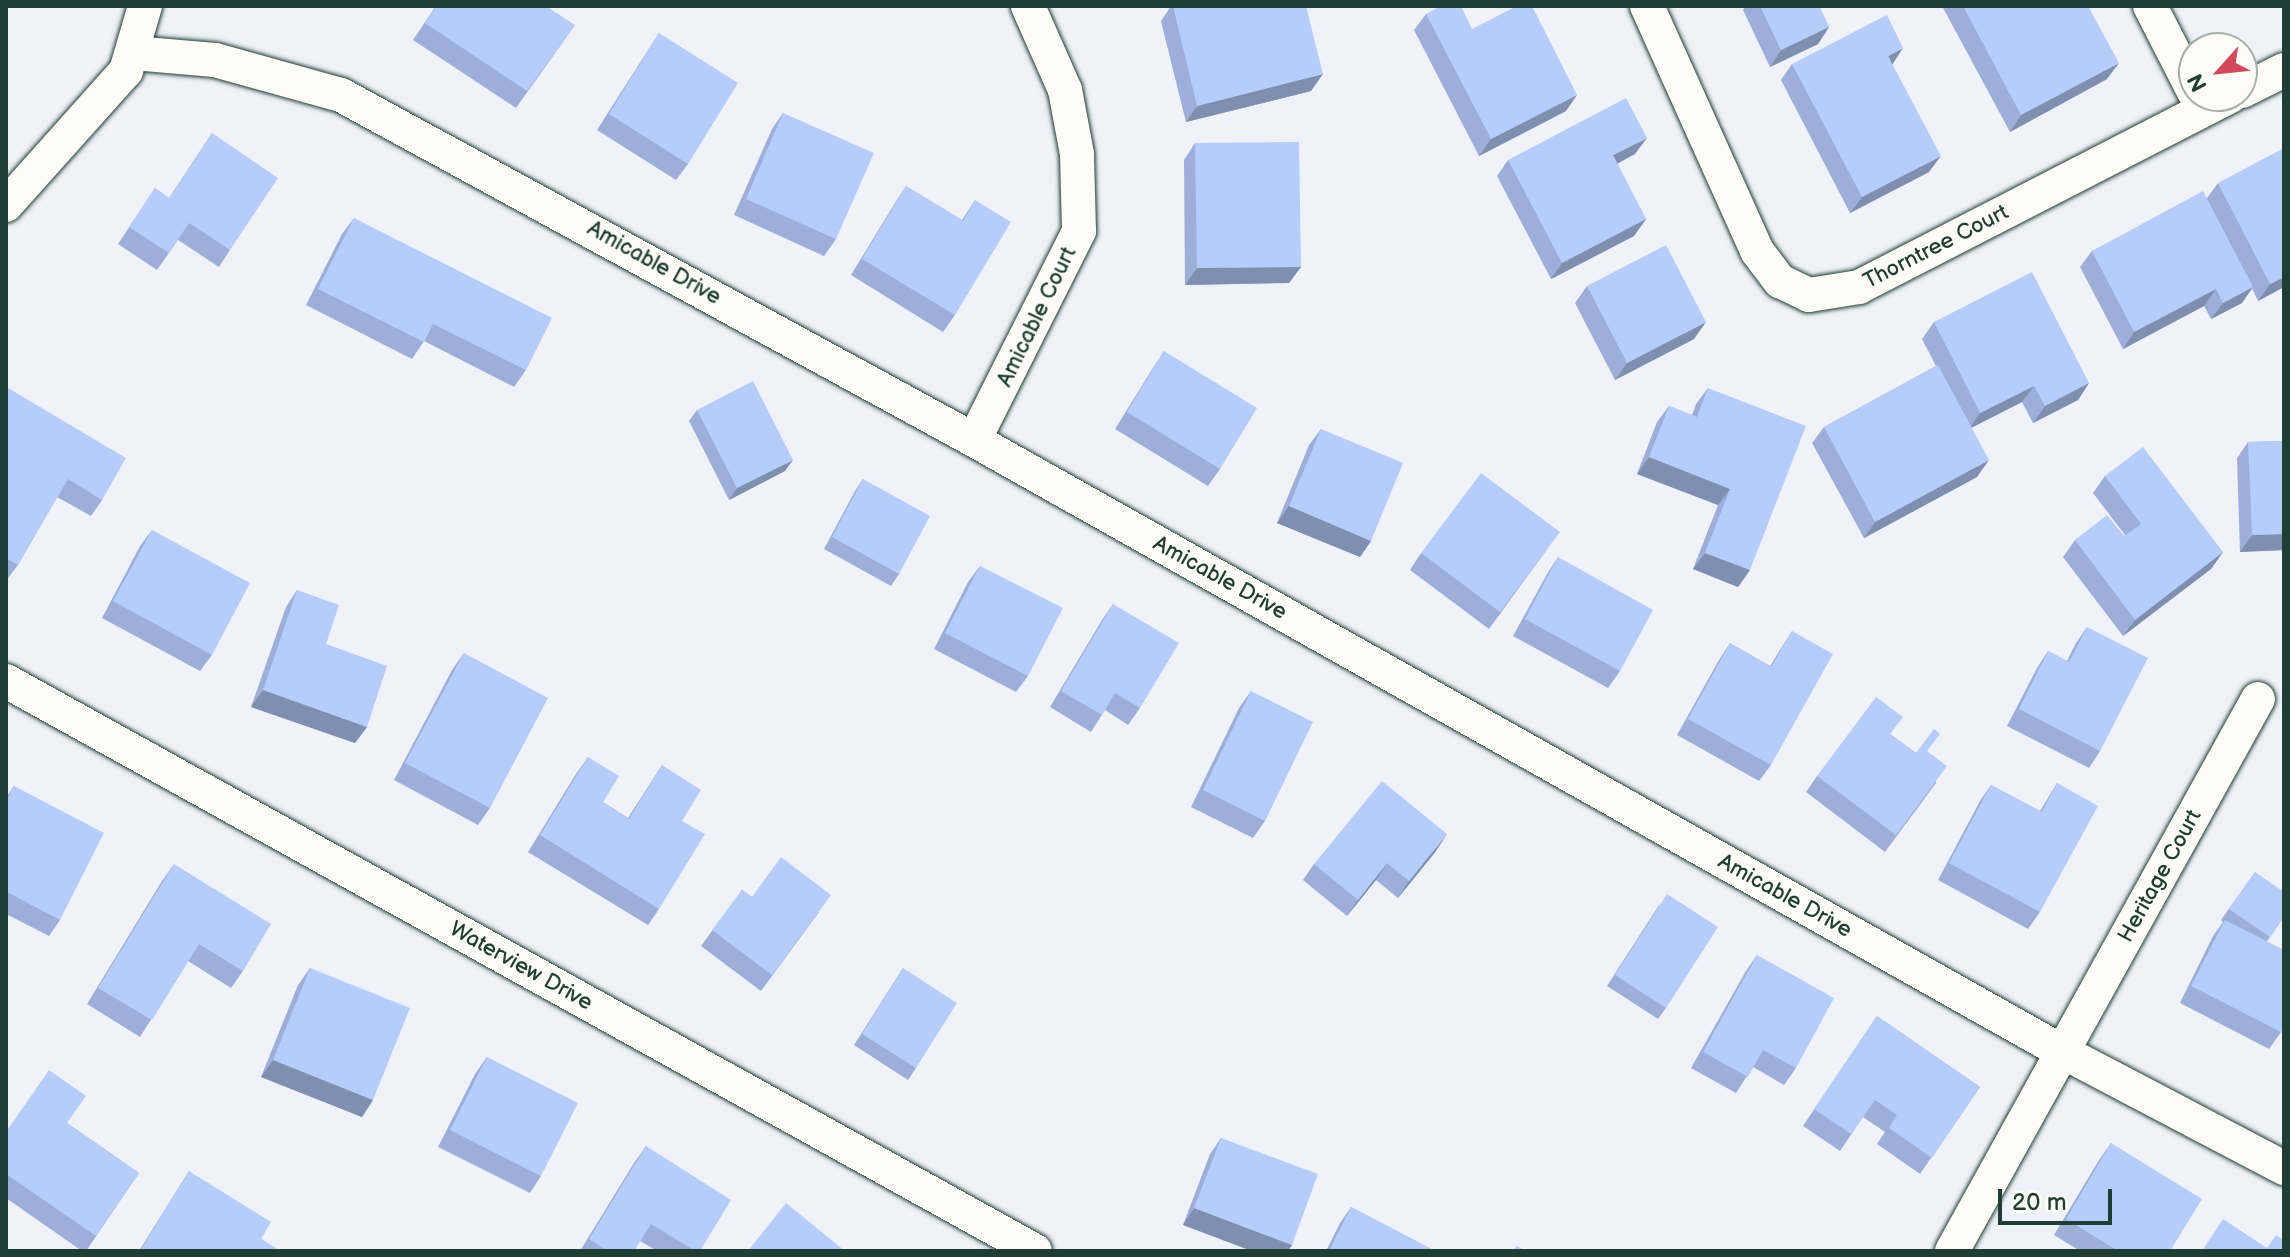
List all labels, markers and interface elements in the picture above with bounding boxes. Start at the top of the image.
north arrow [2178,32,2258,112]
text: N [2182,69,2214,96]
street label: Thorntree Court [1859,199,2013,295]
street label: Amicable Drive [583,215,725,311]
street label: Amicable Court [992,243,1082,391]
street label: Amicable Drive [1149,530,1291,626]
street label: Heritage Court [2113,805,2207,947]
street label: Amicable Drive [1714,848,1856,944]
street label: Waterview Drive [445,916,597,1016]
scale bar [2002,1173,2116,1223]
text: 20 m [2012,1188,2067,1217]

